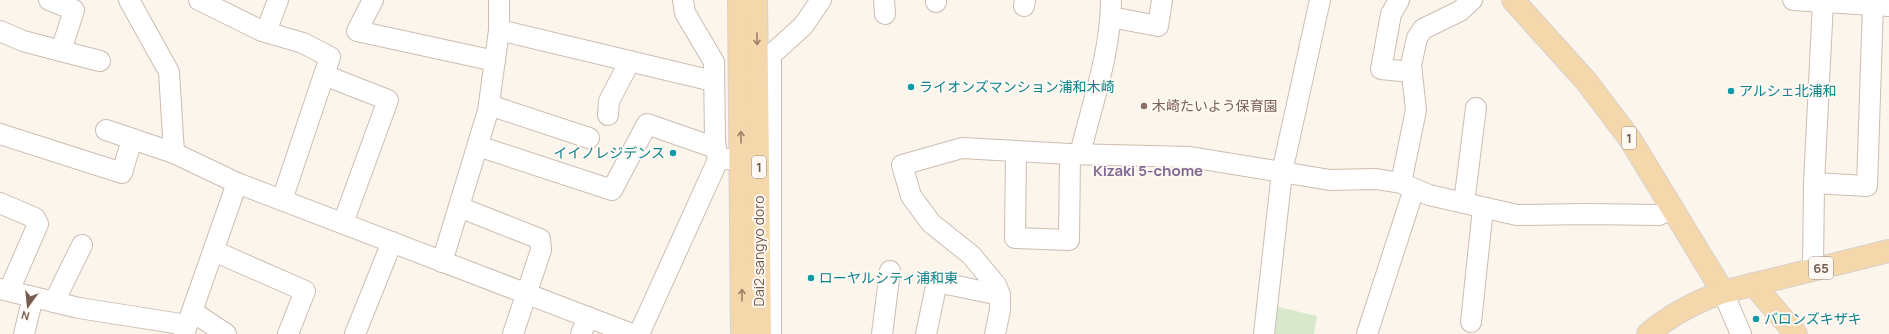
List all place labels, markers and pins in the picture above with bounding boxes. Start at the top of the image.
place label: ライオンズマンション浦和木崎 [919,77,1115,96]
place label: アルシェ北浦和 [1739,81,1837,100]
marker: ライオンズマンション浦和木崎 [906,82,916,92]
marker: アルシェ北浦和 [1726,86,1736,96]
place label: 木崎たいよう保育園 [1152,96,1278,115]
marker: 木崎たいよう保育園 [1139,101,1149,111]
place label: イイノレジデンス [553,143,665,162]
marker: イイノレジデンス [668,148,678,158]
place label: ローヤルシティ浦和東 [819,268,958,287]
marker: ローヤルシティ浦和東 [806,273,816,283]
place label: バロンズキザキ [1764,309,1862,328]
marker: バロンズキザキ [1751,314,1761,324]

